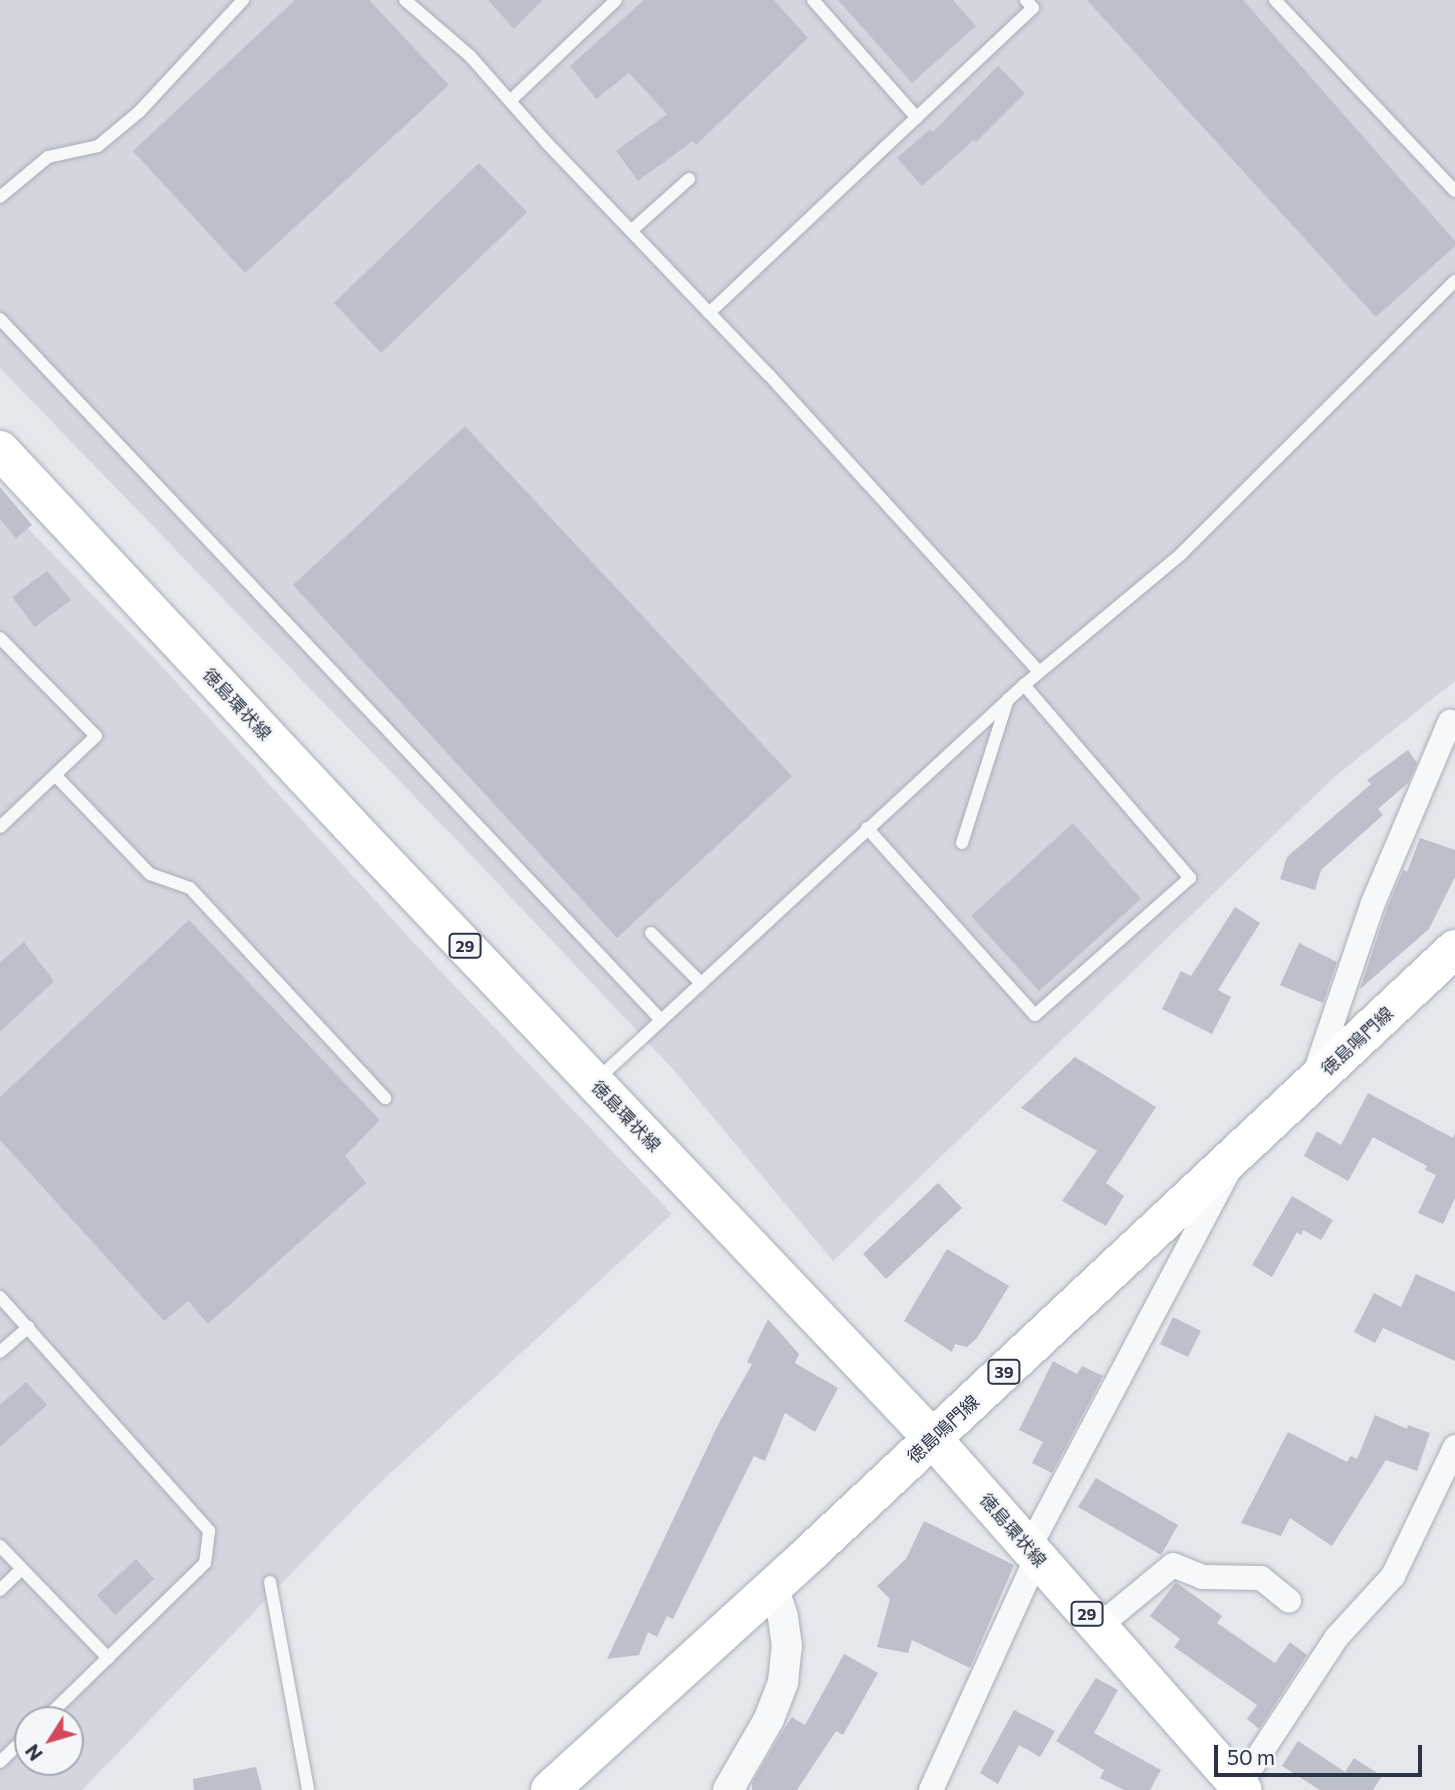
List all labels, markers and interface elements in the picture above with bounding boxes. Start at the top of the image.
street label: 徳島環状線 [198,664,276,744]
road number: 29 [448,934,482,958]
street label: 徳島鳴門線 [1317,1002,1397,1080]
street label: 徳島環状線 [587,1076,665,1156]
road number: 39 [986,1360,1021,1384]
street label: 徳島鳴門線 [903,1390,983,1468]
street label: 徳島環状線 [975,1489,1051,1571]
road number: 29 [1070,1602,1104,1626]
north arrow [14,1706,84,1776]
scale bar [1217,1730,1425,1774]
text: N [20,1740,47,1765]
text: 50 m [1227,1744,1275,1769]

